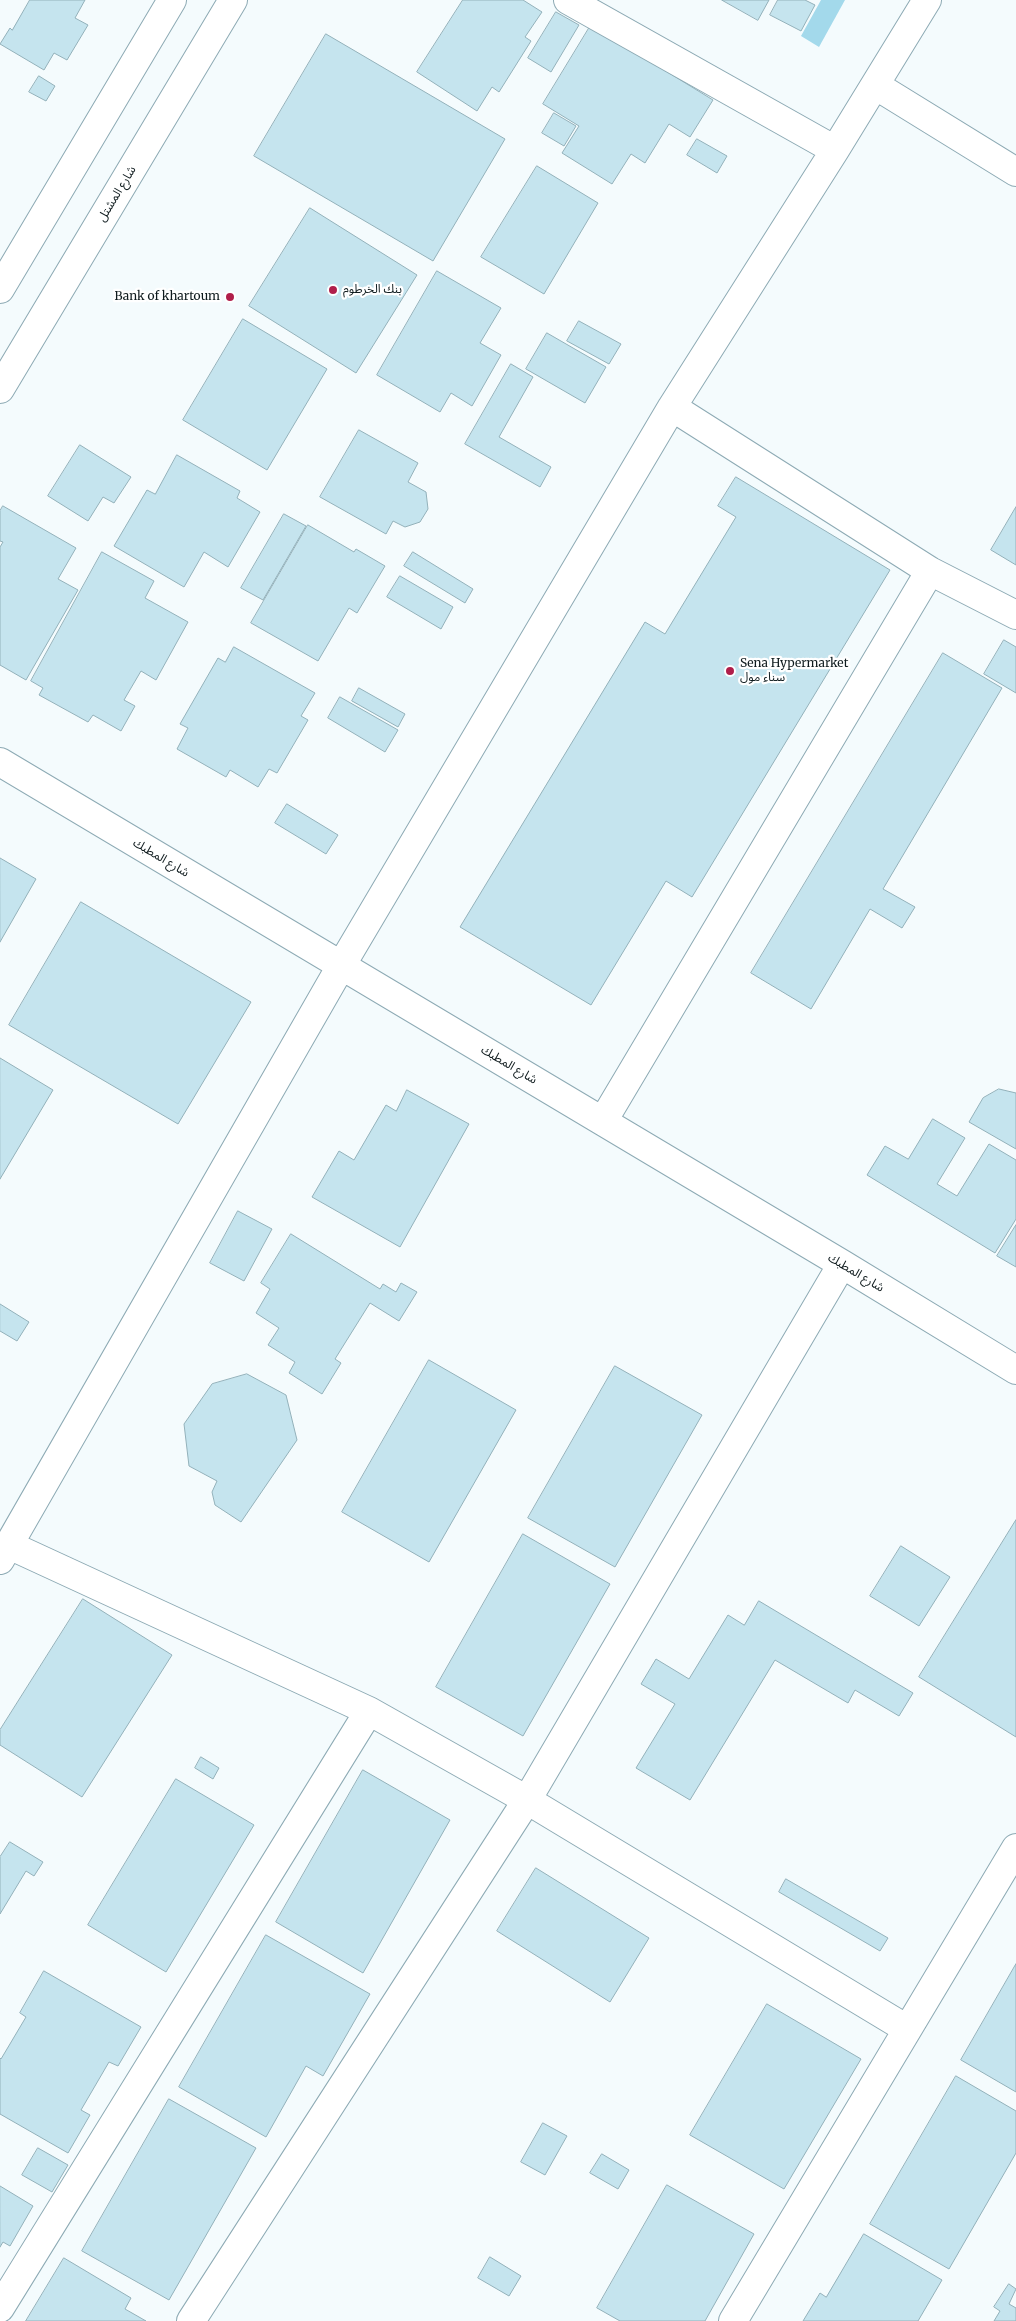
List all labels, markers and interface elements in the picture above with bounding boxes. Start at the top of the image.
street label: شارع المشتل [95,163,139,225]
place label: بنك الخرطوم [343,283,402,297]
marker: بنك الخرطوم [327,284,339,296]
place label: Bank of khartoum [114,290,220,304]
marker: Bank of khartoum [224,291,236,303]
place label: Sena Hypermarket سناء مول [740,657,848,685]
marker: Sena Hypermarket سناء مول [724,665,736,677]
street label: شارع المطبك [130,836,192,880]
street label: شارع المطبك [478,1043,540,1087]
street label: شارع المطبك [825,1251,887,1295]

